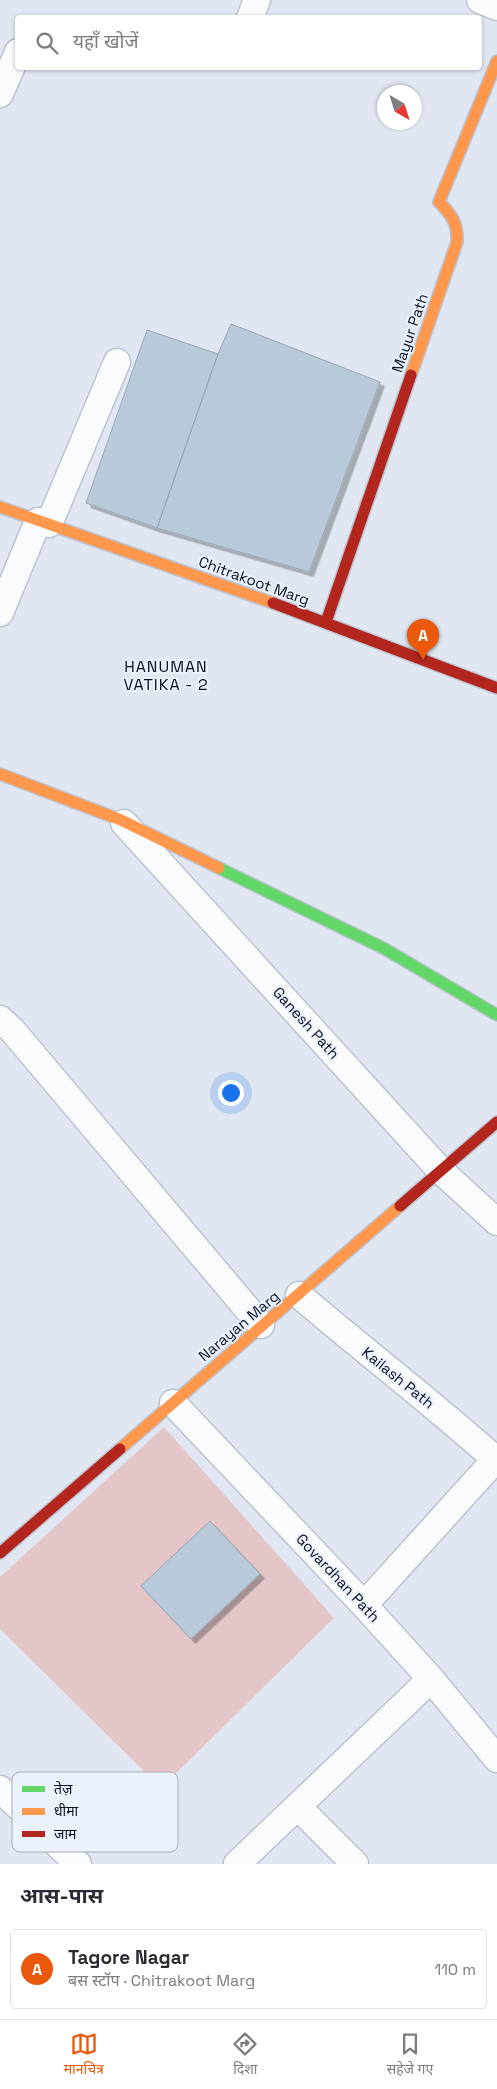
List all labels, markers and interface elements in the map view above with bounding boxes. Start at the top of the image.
search box [15,15,482,70]
icon: search [33,29,61,57]
text: यहाँ खोजें [73,29,138,54]
north arrow [377,85,422,130]
street label: Mayur Path [387,291,432,375]
street label: Chitrakoot Marg [196,552,312,609]
pin: A [407,619,439,660]
district label: HANUMAN VATIKA - 2 [123,656,209,695]
street label: Ganesh Path [269,983,344,1063]
your location [218,1080,244,1106]
street label: Narayan Marg [194,1286,283,1365]
street label: Kailash Path [358,1343,438,1413]
street label: Govardhan Path [292,1529,384,1626]
legend [12,1772,178,1852]
text: तेज़ [54,1780,73,1798]
text: धीमा [54,1802,79,1820]
text: जाम [54,1825,77,1843]
text: आस-पास [20,1882,103,1909]
text: Tagore Nagar [68,1945,189,1970]
text: A [32,1959,42,1980]
text: 110 m [434,1959,476,1980]
text: बस स्टॉप · Chitrakoot Marg [68,1970,255,1991]
tab: मानचित्र [64,2030,104,2080]
tab: दिशा [231,2030,259,2080]
tab: सहेजे गए [387,2030,433,2080]

